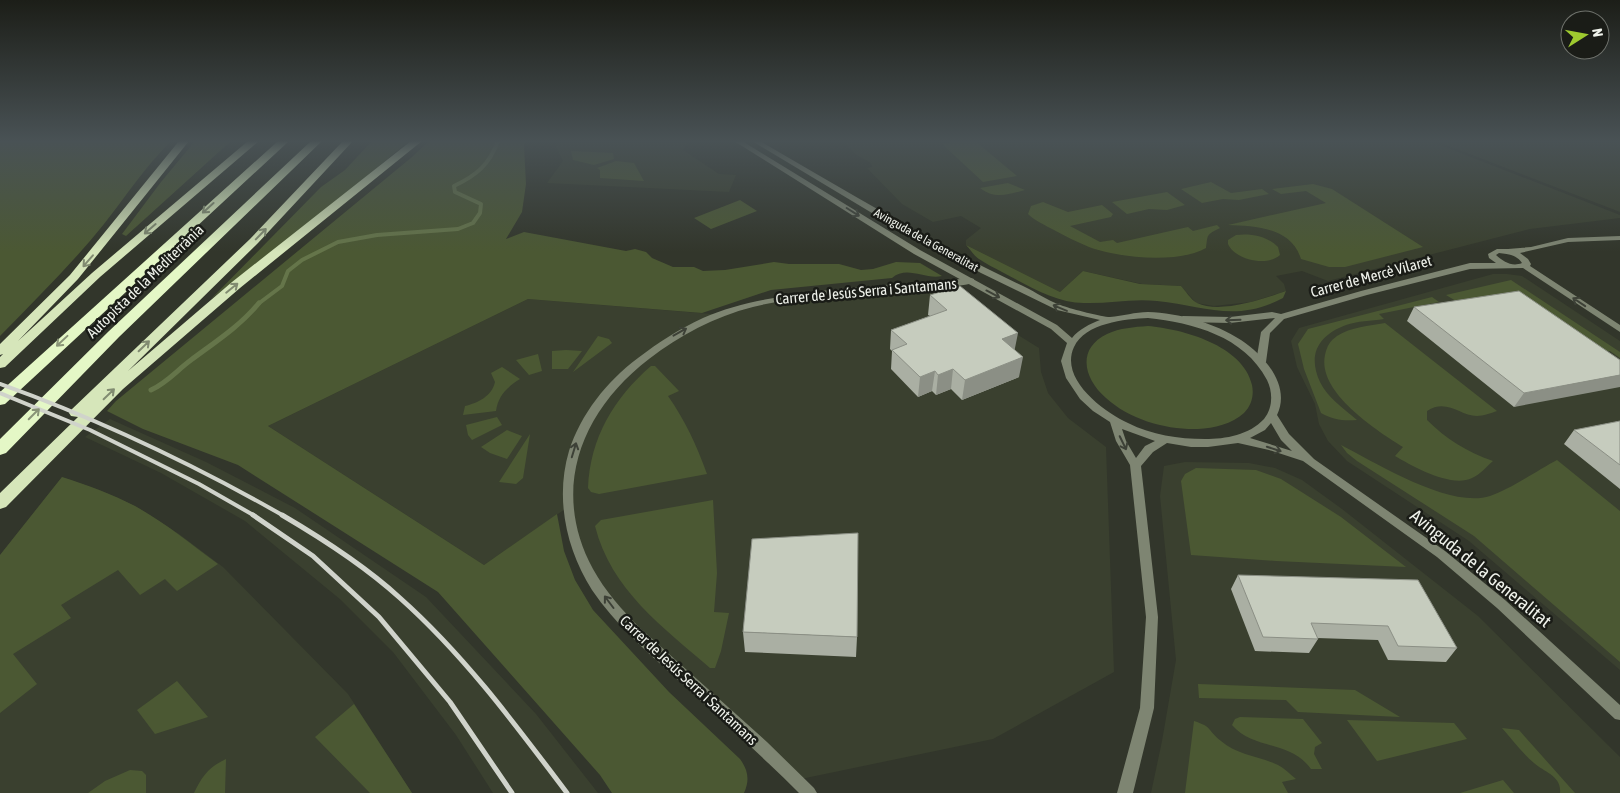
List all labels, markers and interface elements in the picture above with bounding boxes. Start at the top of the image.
north arrow [1560,10,1610,60]
text: N [1589,27,1606,38]
one-way arrow [202,203,215,214]
street label: Avinguda de la Generalitat [872,206,981,275]
one-way arrow [845,208,859,218]
street label: Autopista de la Mediterrània [83,221,207,341]
one-way arrow [144,223,157,234]
one-way arrow [255,227,267,240]
street label: Carrer de Mercè Vilaret [1308,252,1434,300]
one-way arrow [82,254,94,267]
street label: Carrer de Jesús Serra i Santamans [775,275,957,307]
one-way arrow [226,283,239,294]
one-way arrow [986,289,1001,299]
one-way arrow [1572,297,1586,307]
one-way arrow [1053,302,1068,312]
one-way arrow [1225,315,1242,325]
one-way arrow [672,326,687,336]
one-way arrow [56,335,69,347]
one-way arrow [138,340,150,352]
one-way arrow [103,388,116,400]
one-way arrow [28,408,40,420]
one-way arrow [1118,436,1128,451]
one-way arrow [570,443,580,459]
one-way arrow [1266,444,1282,454]
street label: Avinguda de la Generalitat [1406,505,1556,631]
one-way arrow [604,595,614,609]
street label: Carrer de Jesús Serra i Santamans [617,612,761,748]

